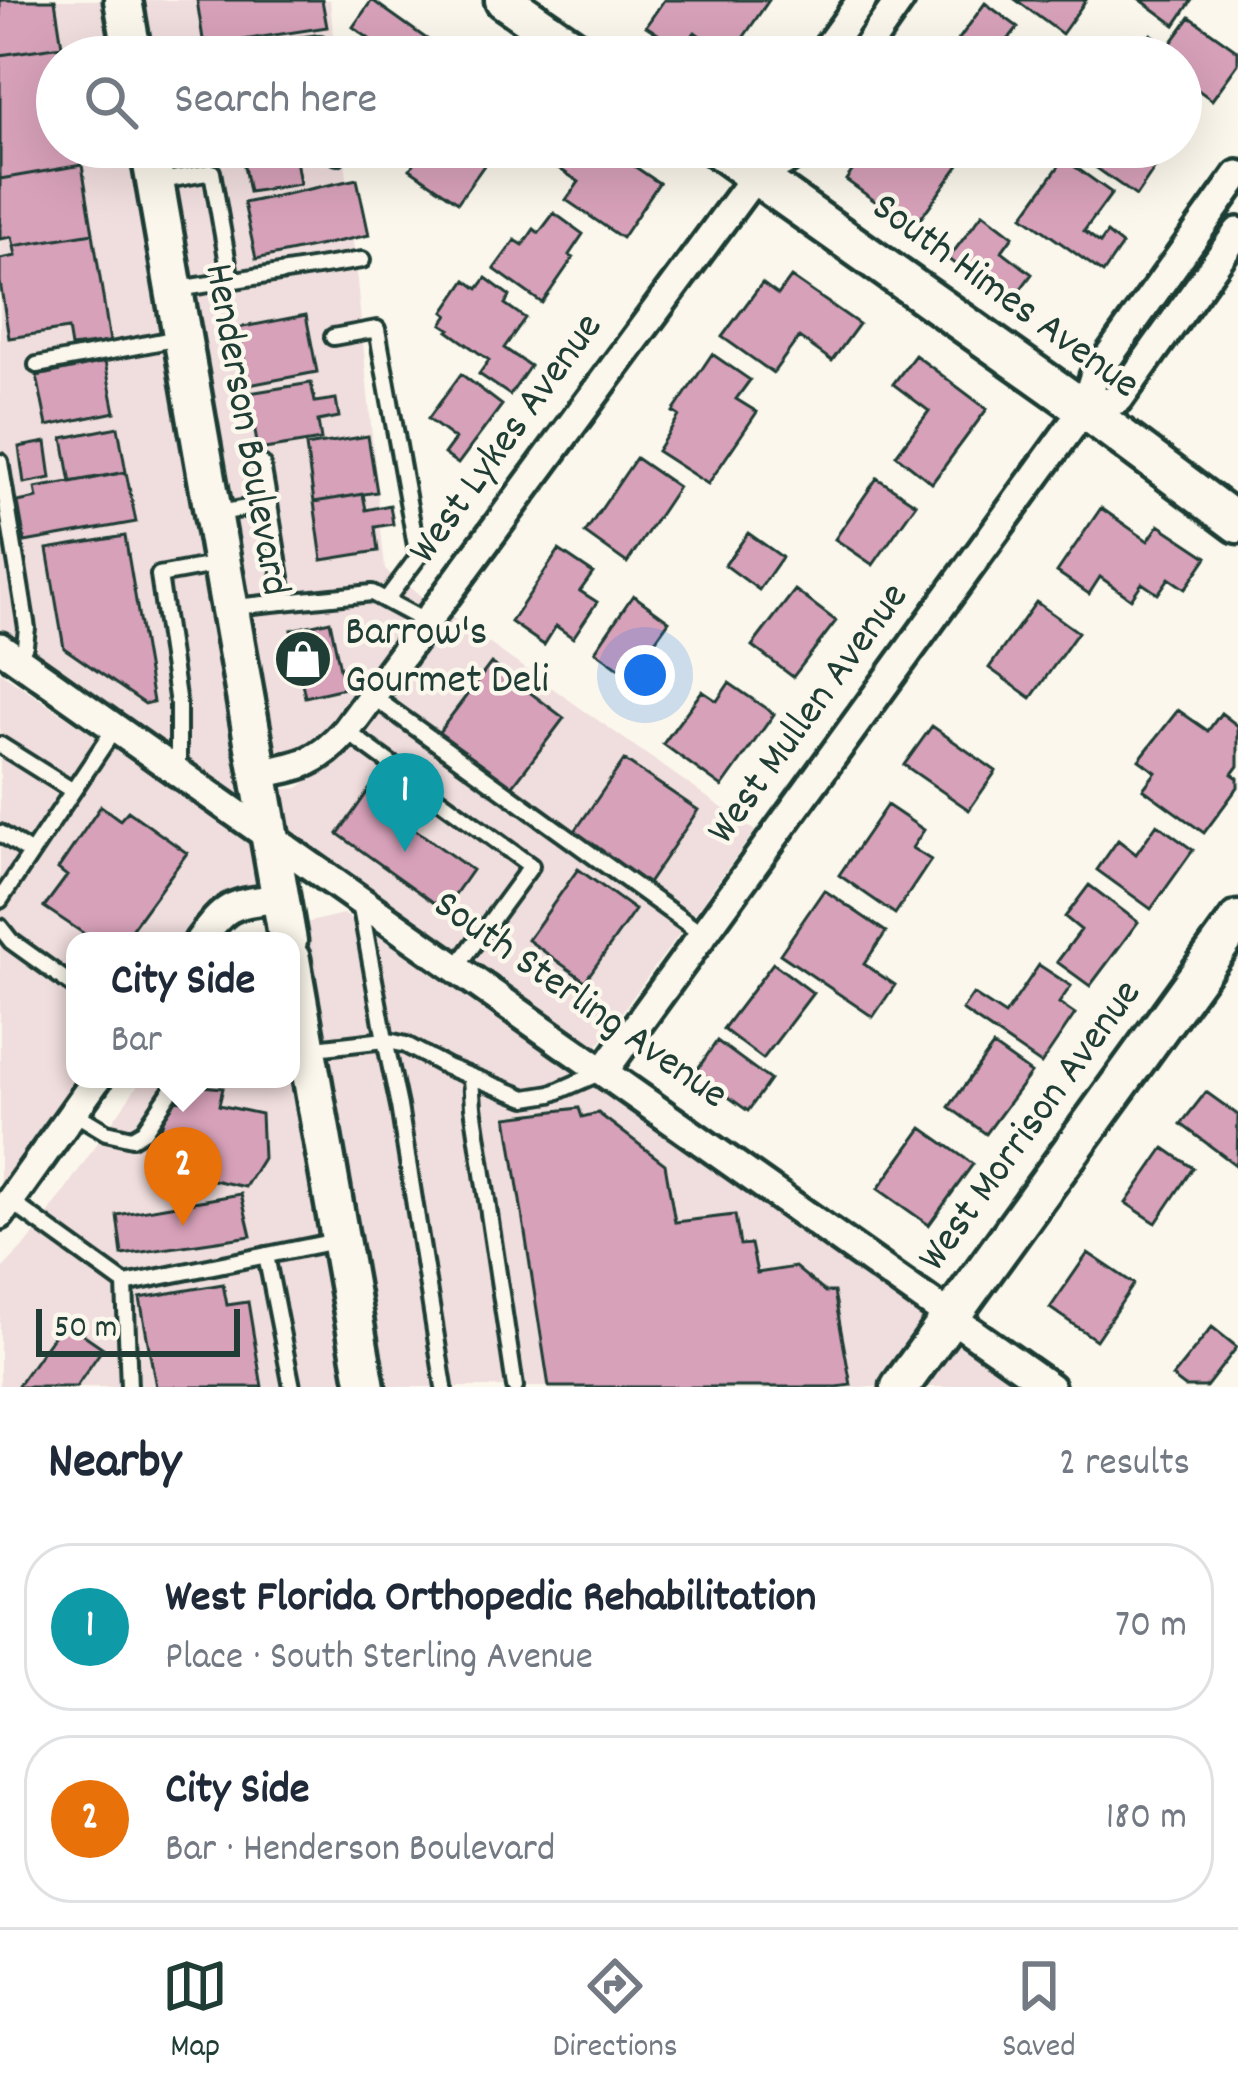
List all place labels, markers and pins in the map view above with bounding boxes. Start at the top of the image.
place label: Barrow's Gourmet Deli [345,605,549,713]
shop icon: Barrow's Gourmet Deli [272,628,334,690]
pin: 1 [366,753,444,852]
pin: 2 [144,1127,222,1226]

